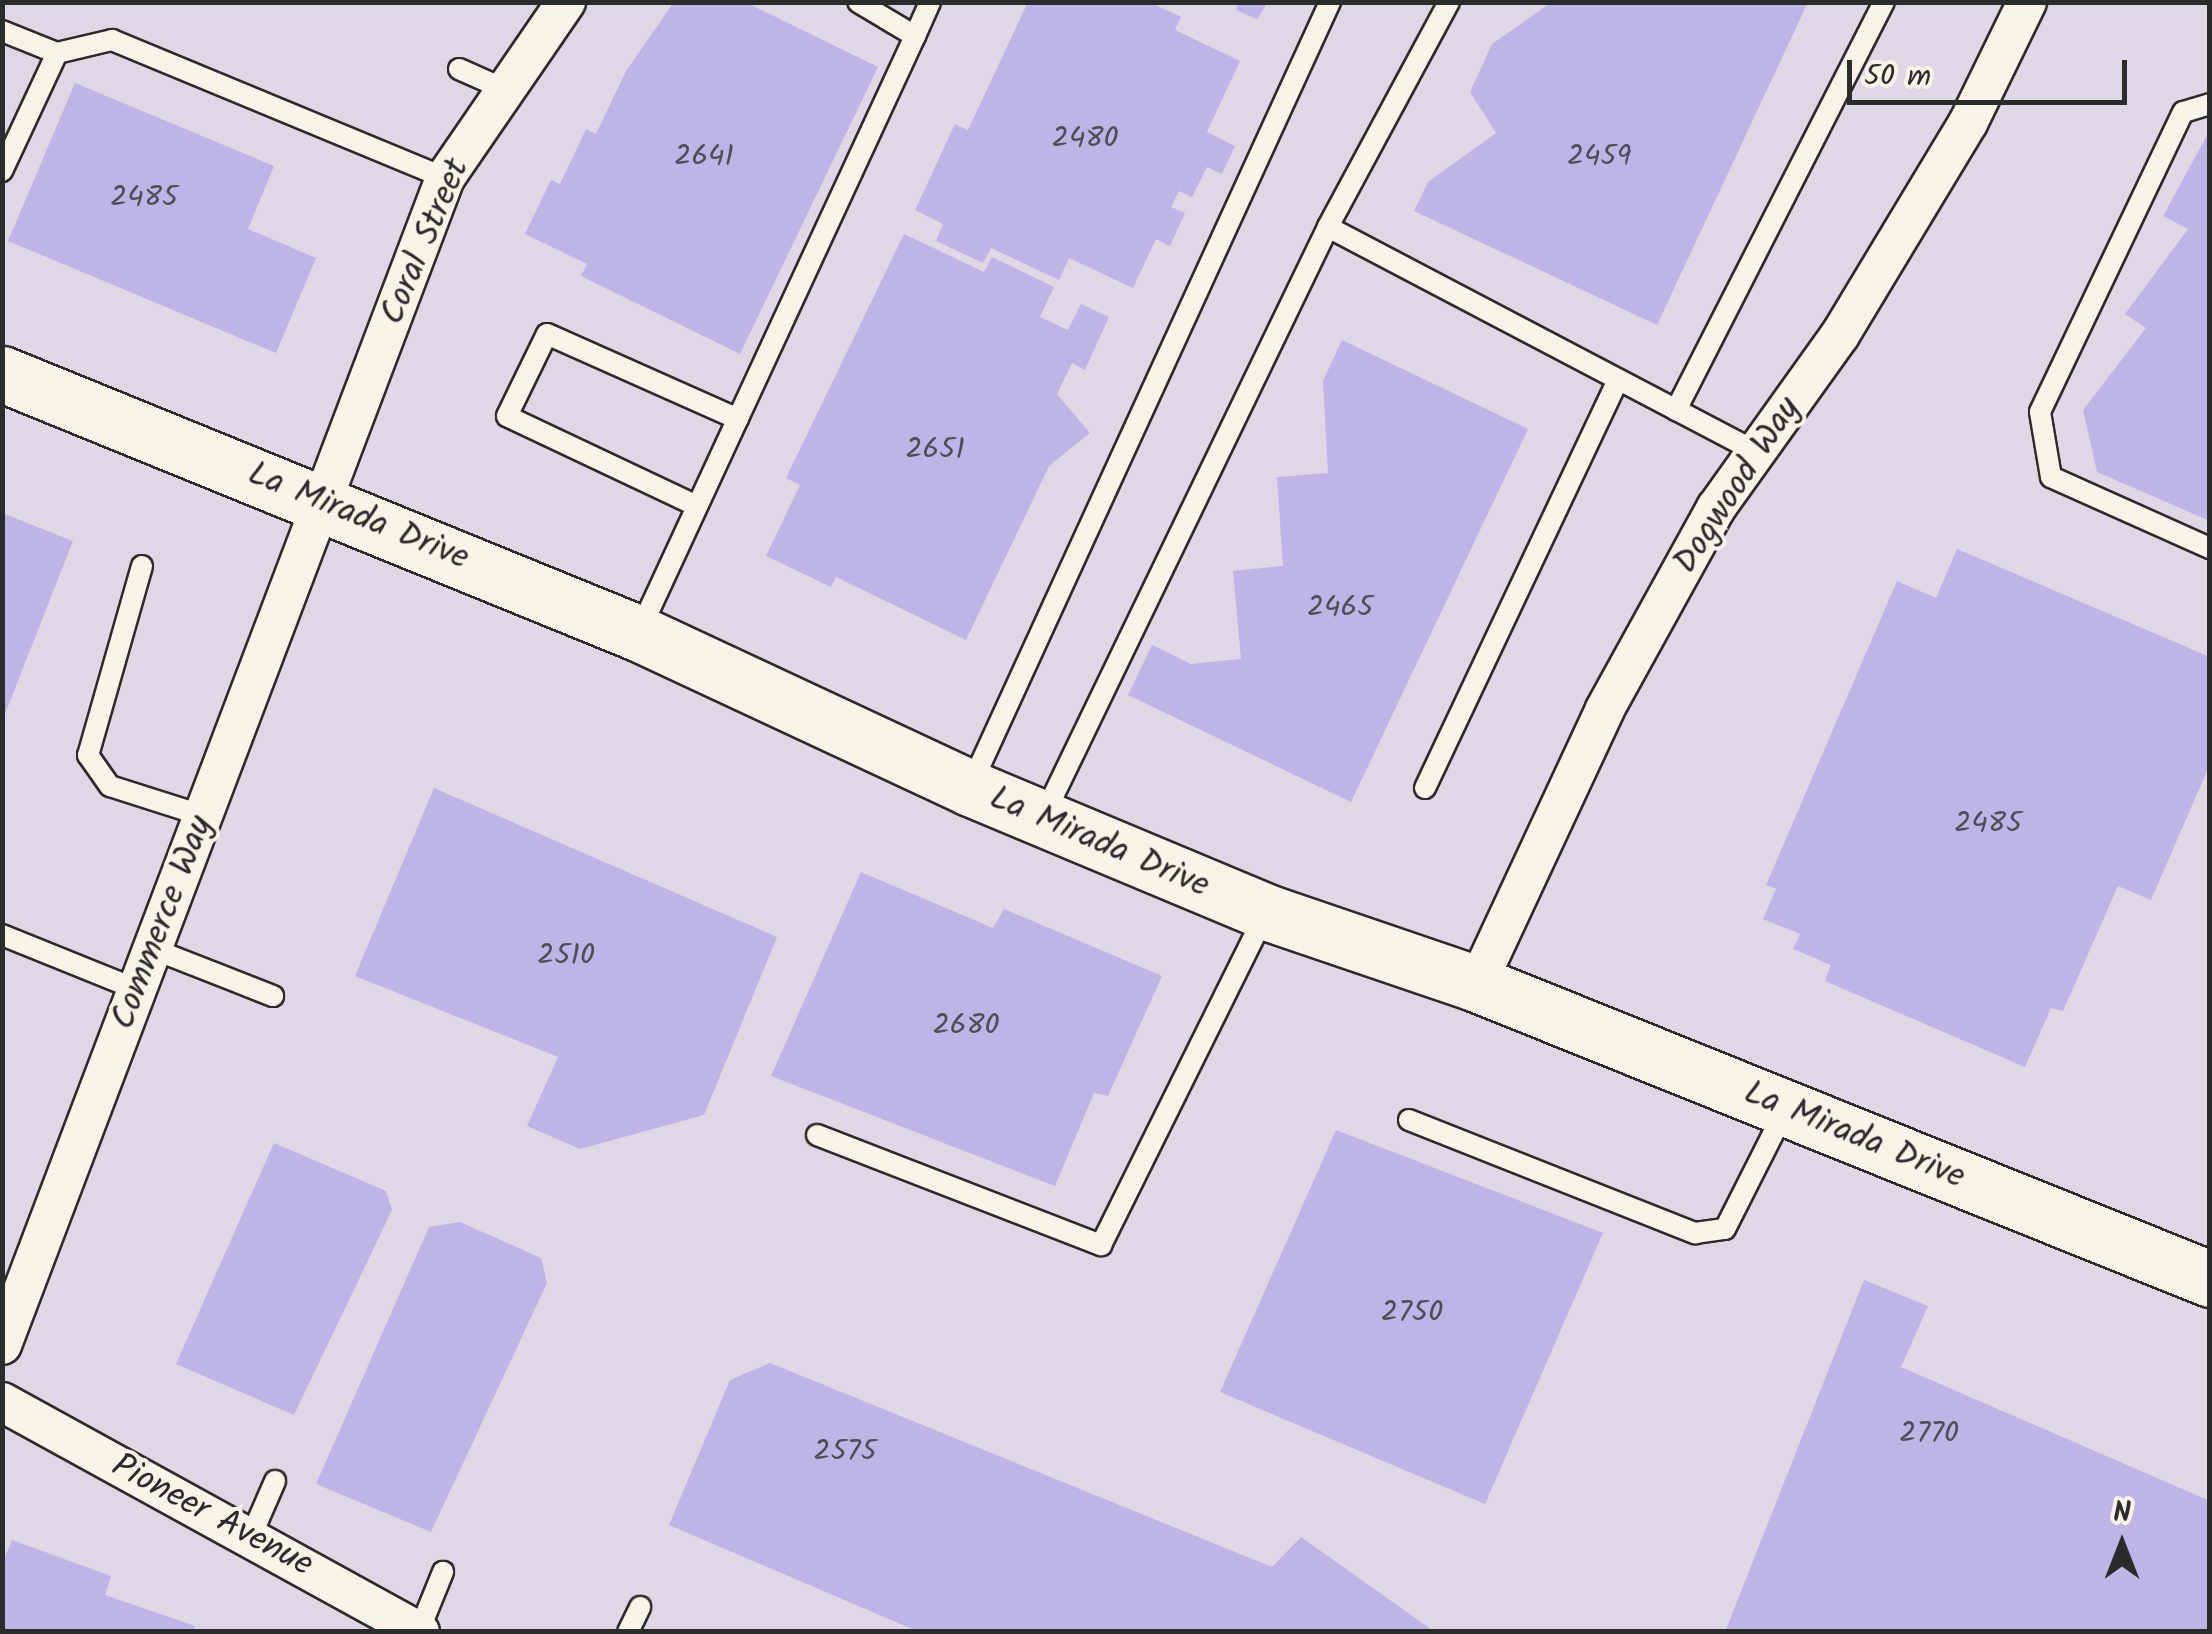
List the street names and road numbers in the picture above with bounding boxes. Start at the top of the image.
street label: Coral Street [372,153,480,331]
street label: Dogwood Way [1665,390,1811,582]
street label: La Mirada Drive [241,454,475,580]
street label: La Mirada Drive [983,778,1215,908]
street label: Commerce Way [103,810,223,1036]
street label: La Mirada Drive [1737,1073,1971,1199]
street label: Pioneer Avenue [104,1445,320,1587]

